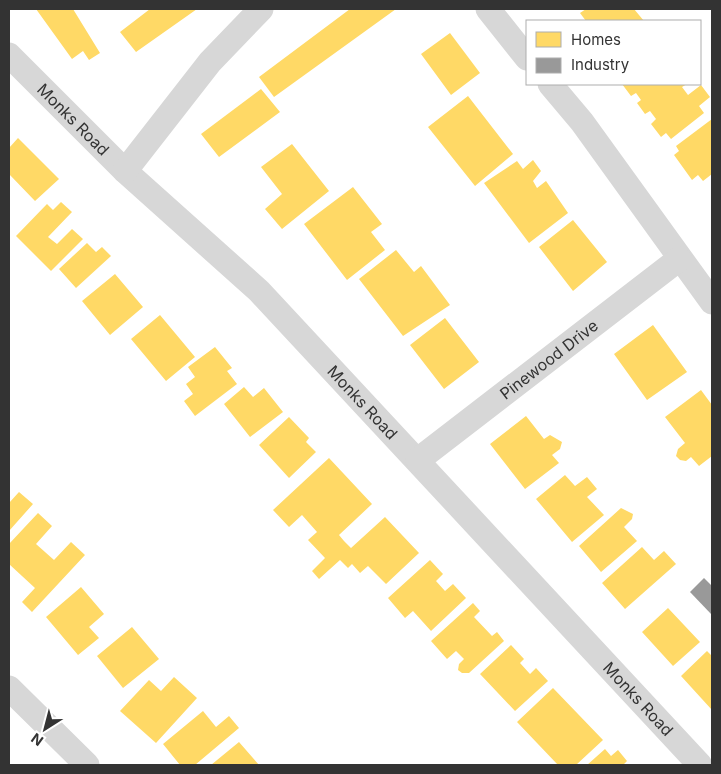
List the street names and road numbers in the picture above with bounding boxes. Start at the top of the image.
street label: Monks Road [33,79,114,160]
street label: Pinewood Drive [496,315,602,403]
street label: Monks Road [323,361,402,443]
street label: Monks Road [599,658,678,740]

